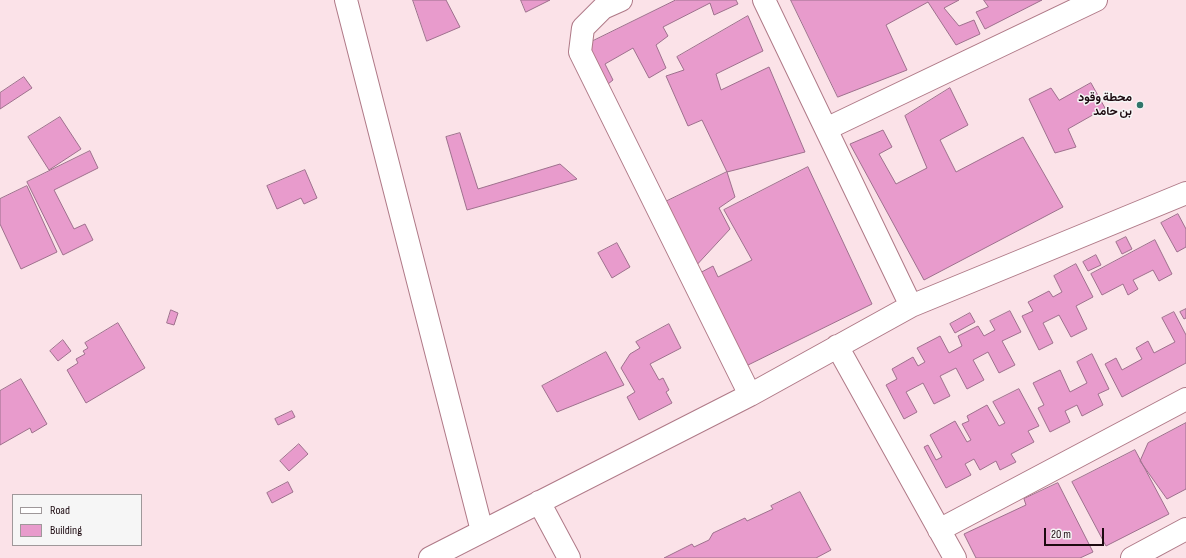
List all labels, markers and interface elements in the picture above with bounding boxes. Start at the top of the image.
place label: محطة وقود بن حامد [1078,91,1132,119]
marker: محطة وقود بن حامد [1135,100,1145,110]
legend [12,494,142,546]
text: Road [50,503,70,518]
scale bar [1046,520,1106,546]
text: Building [50,523,82,538]
text: 20 m [1051,527,1071,542]

